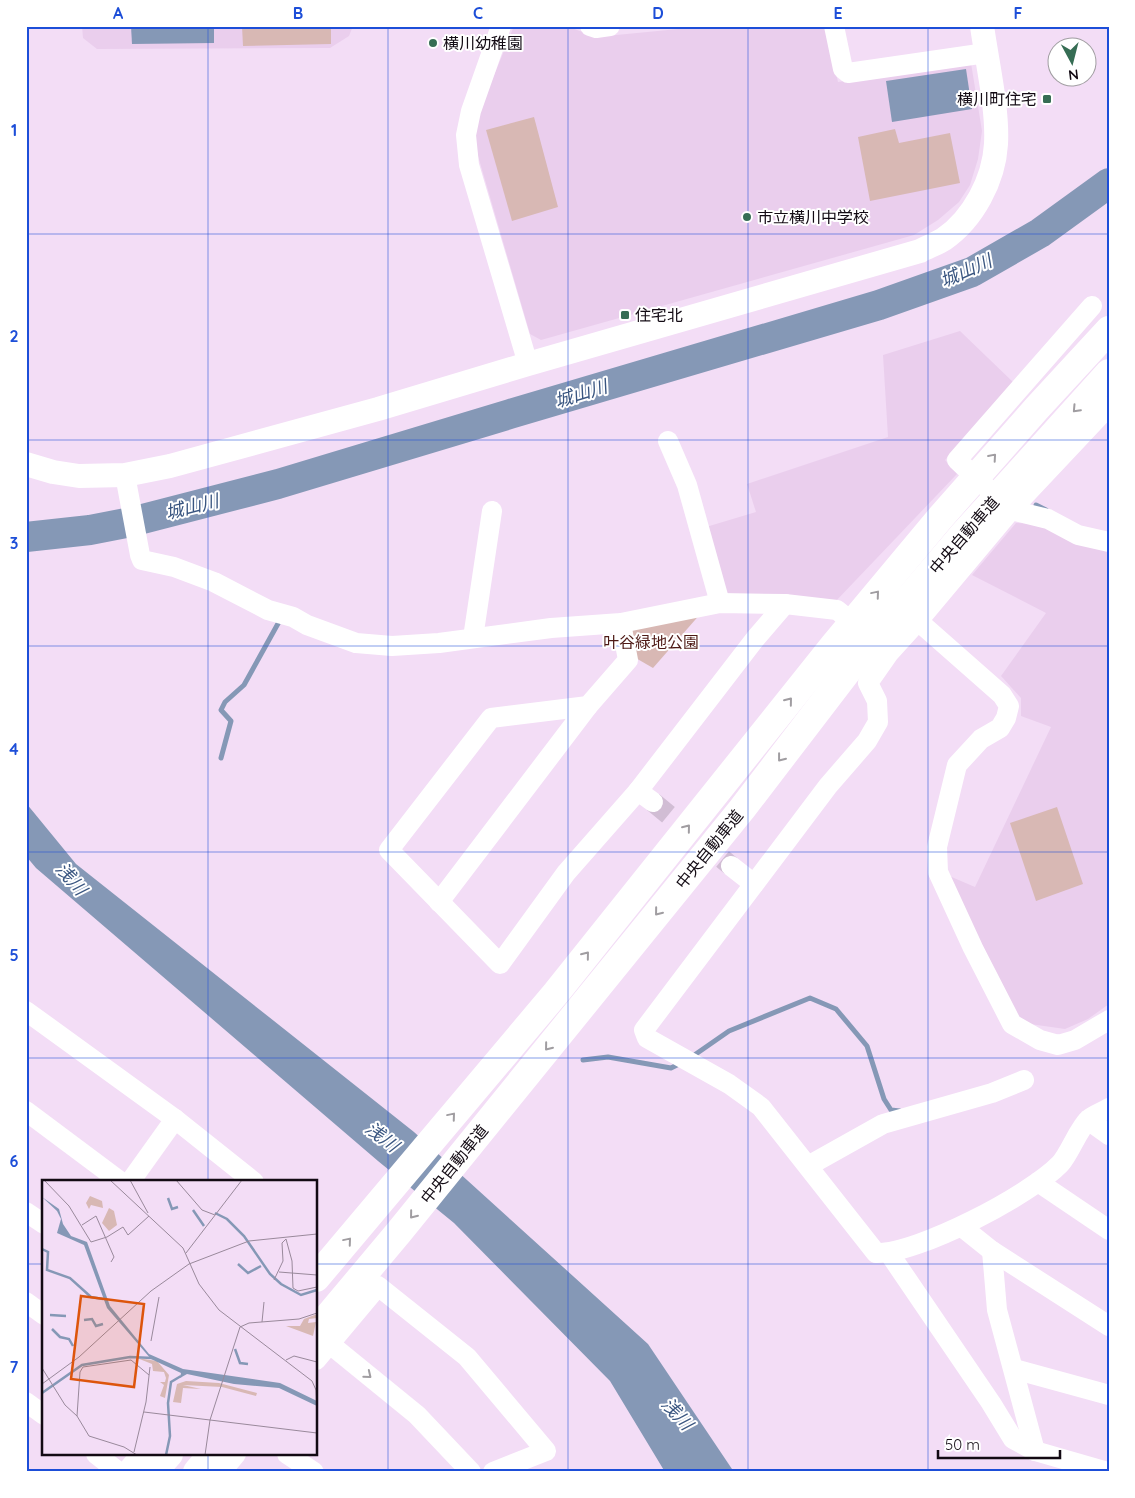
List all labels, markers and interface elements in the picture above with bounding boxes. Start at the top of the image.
text: A [113,3,124,23]
text: B [293,3,303,23]
text: C [473,3,483,23]
text: D [652,3,664,23]
text: E [833,3,843,23]
text: F [1014,3,1023,23]
place label: 横川幼稚園 [443,33,523,53]
marker: 横川幼稚園 [427,37,439,49]
north arrow [1048,38,1098,88]
text: N [1067,65,1080,84]
place label: 横川町住宅 [957,89,1037,109]
marker: 横川町住宅 [1041,93,1053,105]
text: 1 [11,120,17,140]
place label: 市立横川中学校 [757,207,869,227]
marker: 市立横川中学校 [741,211,753,223]
water label: 城山川 [936,248,997,292]
place label: 住宅北 [635,305,683,325]
marker: 住宅北 [619,309,631,321]
text: 2 [9,326,19,346]
water label: 城山川 [552,374,612,412]
one-way arrow [1073,403,1082,412]
one-way arrow [988,454,997,463]
water label: 城山川 [163,488,223,524]
street label: 中央自動車道 [925,492,1003,578]
text: 3 [10,533,18,553]
one-way arrow [871,591,879,600]
park label: 叶谷緑地公園 [603,632,699,652]
one-way arrow [783,698,791,707]
text: 4 [9,739,19,759]
one-way arrow [778,752,787,762]
street label: 中央自動車道 [671,805,747,893]
one-way arrow [682,825,690,834]
water label: 浅川 [51,858,93,901]
one-way arrow [655,906,663,915]
text: 5 [9,945,19,965]
one-way arrow [580,952,589,961]
one-way arrow [545,1041,553,1050]
one-way arrow [447,1113,456,1122]
water label: 浅川 [361,1116,405,1158]
street label: 中央自動車道 [416,1120,492,1208]
text: 6 [10,1151,19,1171]
inset map [42,1180,318,1456]
one-way arrow [410,1209,418,1218]
one-way arrow [342,1237,351,1246]
text: 7 [10,1357,19,1377]
one-way arrow [362,1370,371,1378]
water label: 浅川 [657,1393,699,1436]
scale bar [938,1428,1060,1460]
text: 50 m [945,1435,980,1454]

